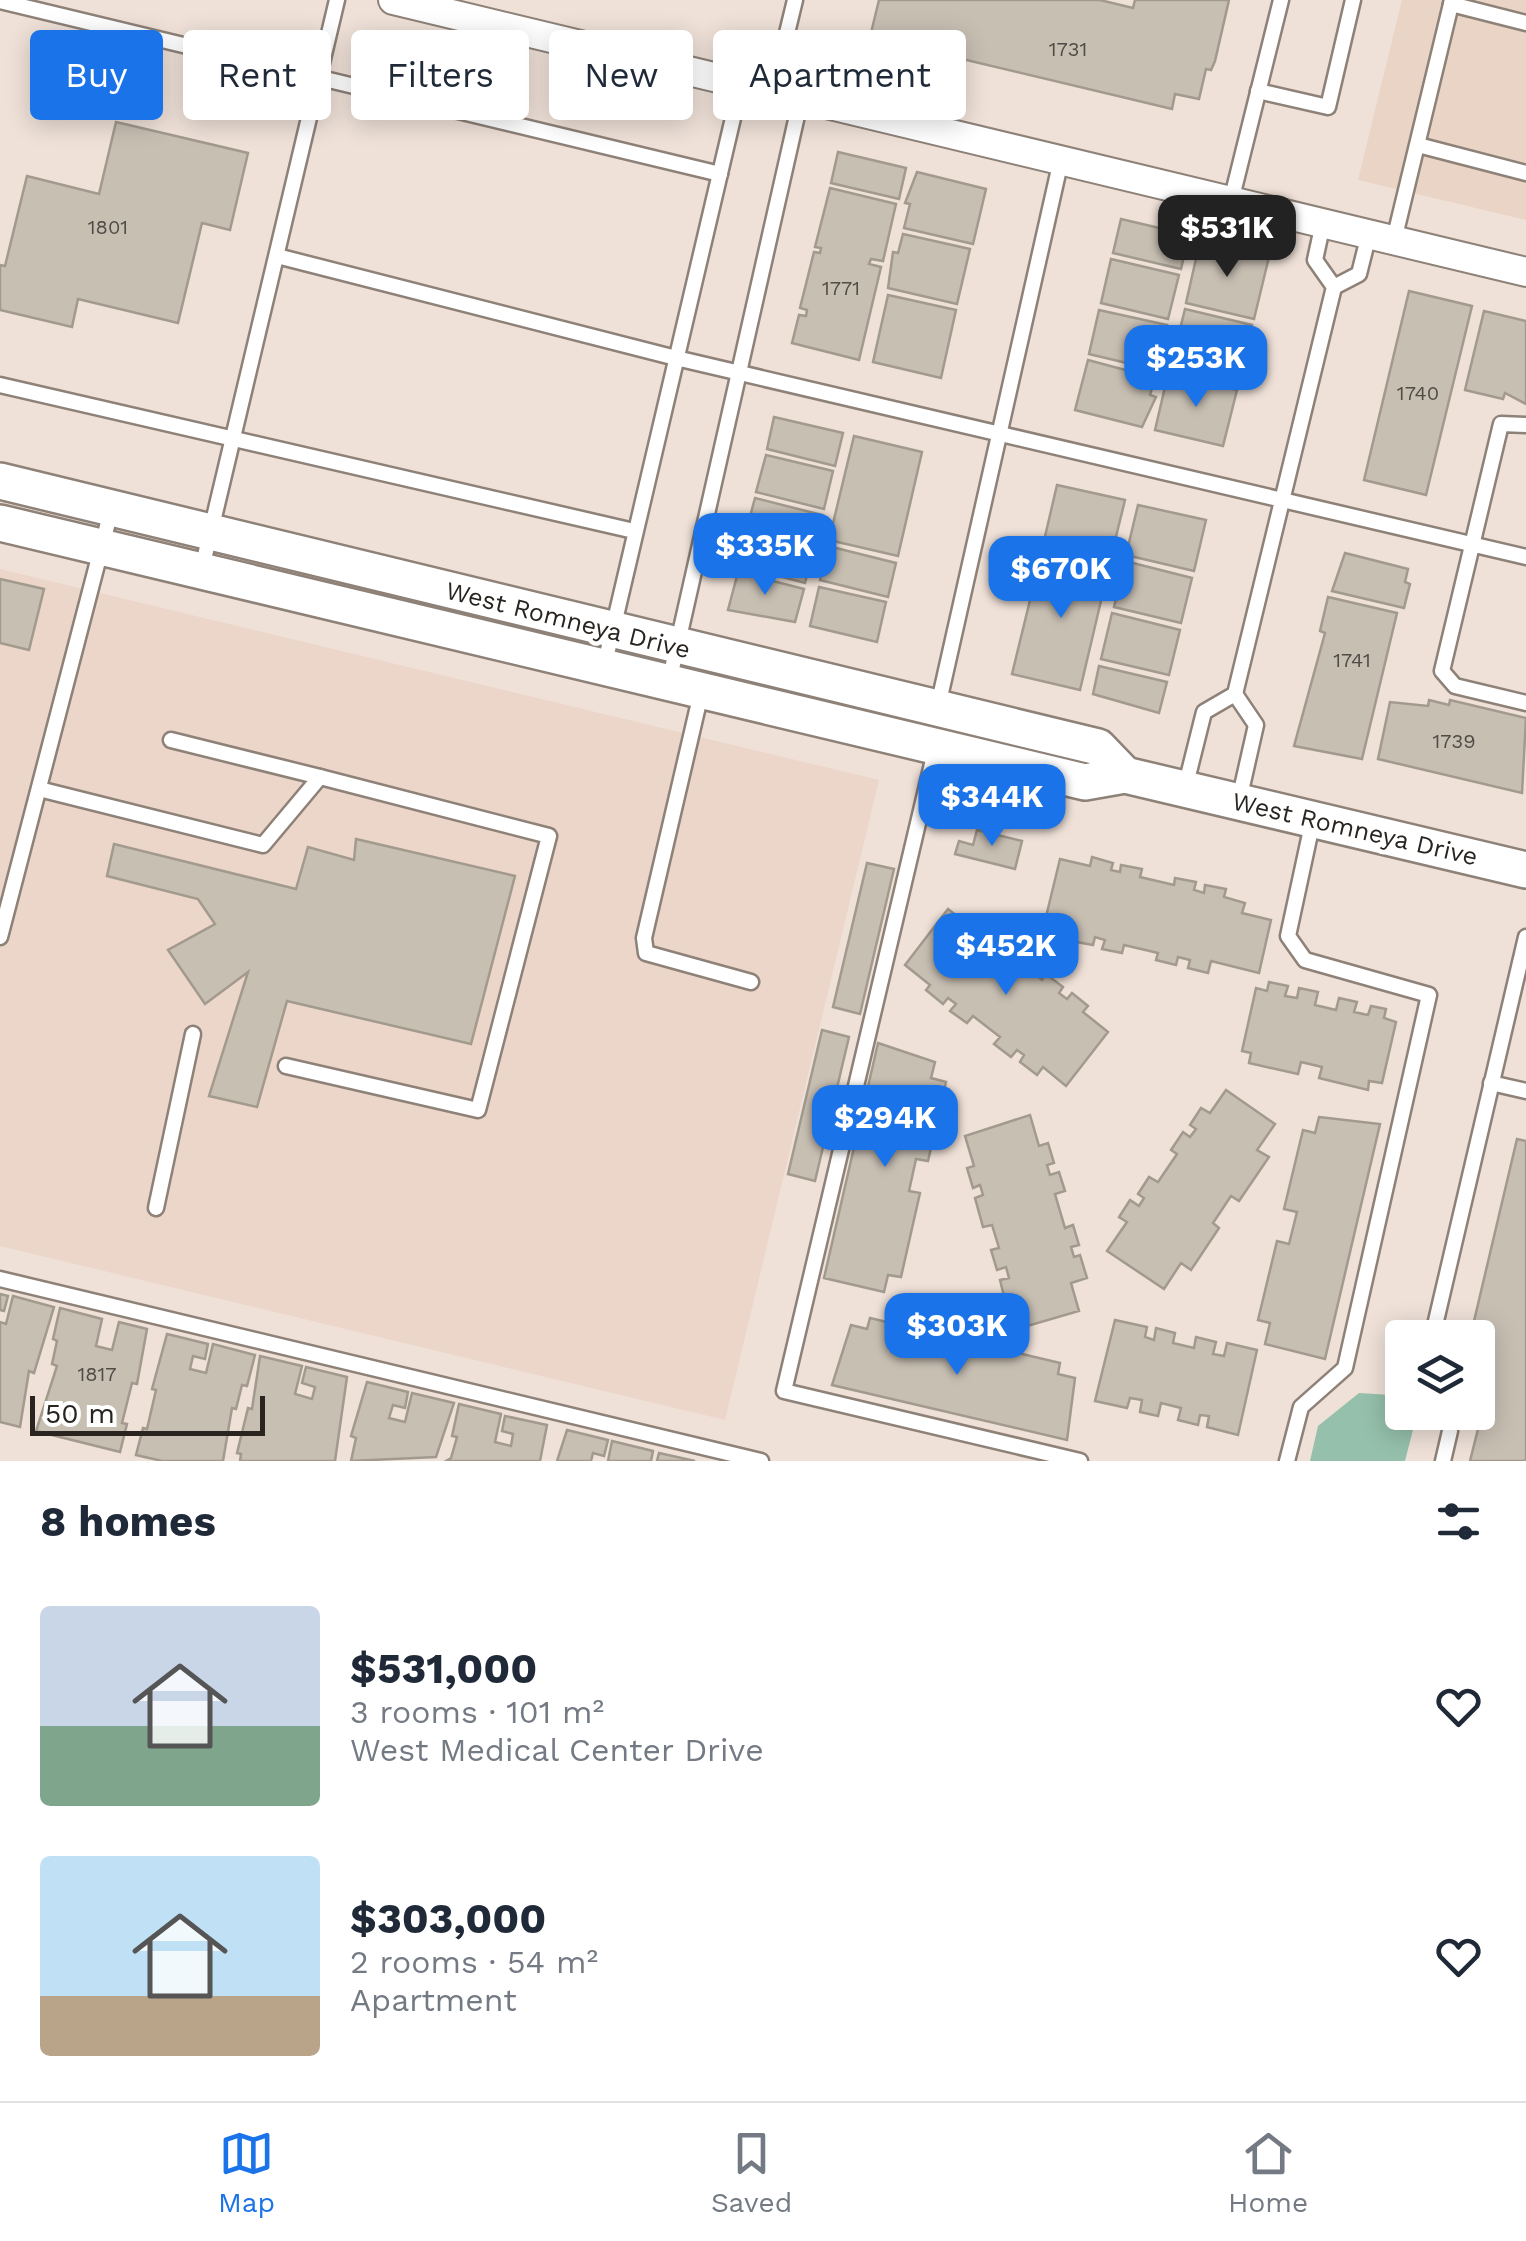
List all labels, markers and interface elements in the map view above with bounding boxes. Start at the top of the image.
chip: Buy [30,30,163,120]
chip: Rent [183,30,331,120]
chip: Filters [351,30,529,120]
chip: New [549,30,693,120]
chip: Apartment [713,30,966,120]
house number: 1731 [1049,37,1087,61]
pin: $531K [1157,195,1297,280]
text: $531K [1180,208,1274,246]
house number: 1801 [88,215,128,239]
house number: 1771 [822,276,860,300]
pin: $253K [1126,325,1266,410]
text: $253K [1146,338,1246,376]
house number: 1740 [1397,381,1439,405]
pin: $335K [695,513,835,598]
text: $335K [715,526,815,564]
pin: $670K [991,536,1131,621]
text: $670K [1011,549,1111,587]
street label: West Romneya Drive [443,576,693,664]
house number: 1741 [1333,648,1371,672]
house number: 1739 [1432,729,1476,753]
pin: $344K [922,764,1062,849]
text: $344K [940,777,1044,815]
street label: West Romneya Drive [1229,787,1481,871]
pin: $452K [936,913,1076,998]
text: $452K [955,926,1057,964]
pin: $294K [815,1085,955,1170]
text: $294K [834,1098,936,1136]
pin: $303K [887,1293,1027,1378]
text: $303K [907,1306,1008,1344]
map controls [1385,1320,1495,1430]
button: layers [1385,1320,1495,1430]
house number: 1817 [77,1362,117,1386]
scale bar [30,1391,265,1436]
text: 50 m [45,1397,115,1430]
icon: filters [1431,1494,1486,1549]
text: 8 homes [40,1497,216,1546]
text: $531,000 [350,1644,537,1693]
icon: home [120,1646,240,1766]
icon: heart [1431,1679,1486,1734]
text: 3 rooms · 101 m² [350,1693,604,1731]
text: West Medical Center Drive [350,1731,764,1769]
text: $303,000 [350,1894,546,1943]
icon: home [120,1896,240,2016]
icon: heart [1431,1929,1486,1984]
text: 2 rooms · 54 m² [350,1943,598,1981]
text: Apartment [350,1981,517,2019]
tab: Map [218,2126,275,2219]
tab: Saved [711,2126,792,2219]
tab: Home [1228,2126,1308,2219]

